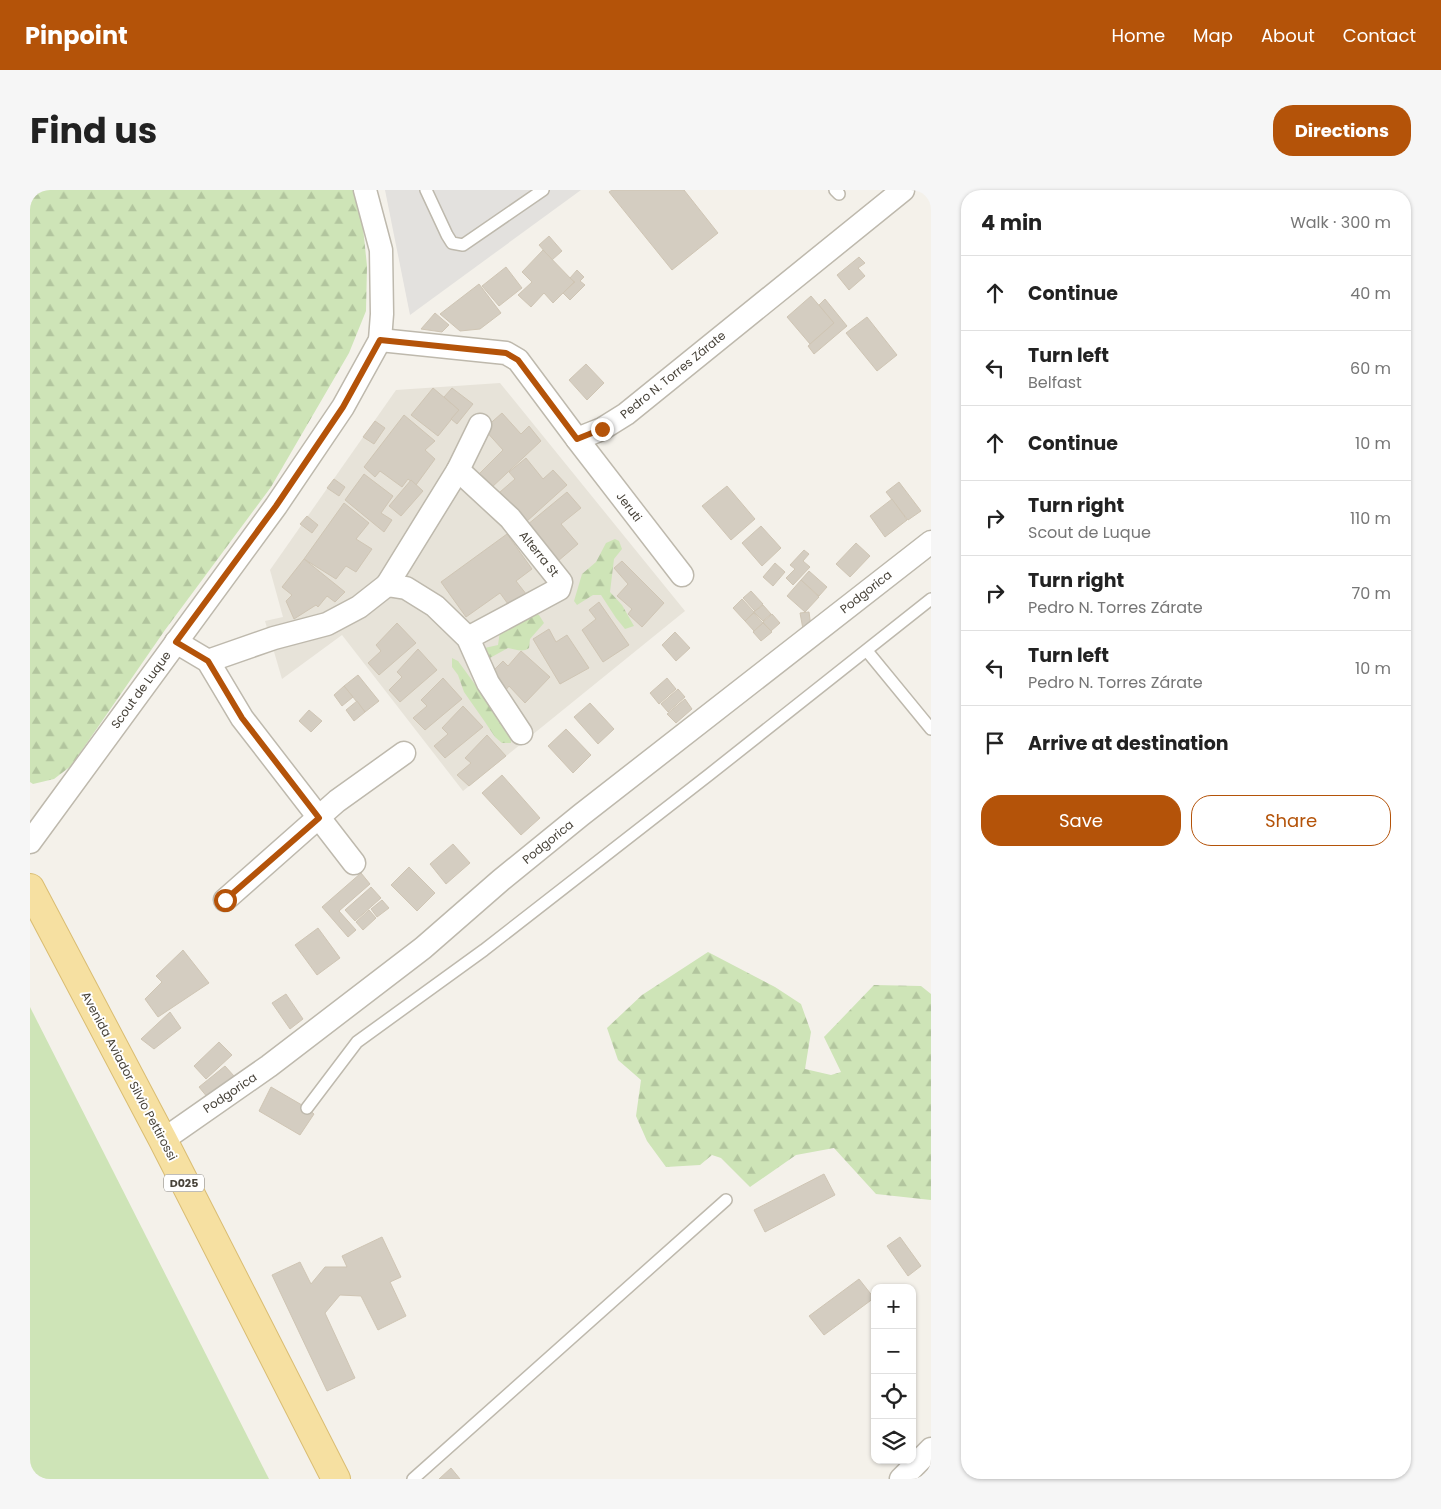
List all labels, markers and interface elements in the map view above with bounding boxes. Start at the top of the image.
text: Pinpoint [25,19,128,52]
text: Home [1111,23,1165,48]
text: Map [1193,23,1233,48]
text: About [1261,23,1315,48]
text: Contact [1343,23,1416,48]
button: Directions [1273,105,1411,156]
text: Find us [30,106,157,155]
text: 4 min [981,208,1042,237]
text: Walk · 300 m [1290,211,1391,234]
icon: ahead [981,279,1009,307]
text: Continue [1028,280,1118,307]
text: 40 m [1350,282,1391,305]
street label: Pedro N. Torres Zárate [616,327,729,422]
text: Turn left [1028,342,1109,369]
icon: left [981,354,1009,382]
text: 60 m [1350,357,1391,380]
text: Belfast [1028,371,1082,394]
route end [591,418,614,441]
icon: ahead [981,429,1009,457]
text: Continue [1028,430,1118,457]
text: 10 m [1355,432,1391,455]
street label: Jeruti [613,488,646,525]
text: Turn right [1028,492,1124,519]
icon: right [981,504,1009,532]
text: 110 m [1350,507,1391,530]
text: Scout de Luque [1028,521,1151,544]
street label: Alterra St [516,527,563,580]
street label: Podgorica [836,566,895,617]
text: Turn right [1028,567,1124,594]
icon: right [981,579,1009,607]
text: 70 m [1351,582,1391,605]
text: Pedro N. Torres Zárate [1028,596,1203,619]
text: Turn left [1028,642,1109,669]
street label: Scout de Luque [107,647,175,732]
icon: left [981,654,1009,682]
text: 10 m [1355,657,1391,680]
text: Pedro N. Torres Zárate [1028,671,1203,694]
icon: arrive [981,729,1009,757]
text: Arrive at destination [1028,730,1229,757]
button: Save [981,795,1181,846]
button: Share [1191,795,1391,846]
street label: Podgorica [518,816,577,868]
route start [214,889,237,912]
street label: Avenida Aviador Silvio Pettirossi [78,988,181,1163]
street label: Podgorica [200,1068,260,1117]
road number: D025 [164,1174,204,1191]
map controls [871,1284,916,1464]
button: + [871,1284,916,1329]
button: − [871,1329,916,1374]
button: locate [871,1374,916,1419]
button: layers [871,1419,916,1464]

